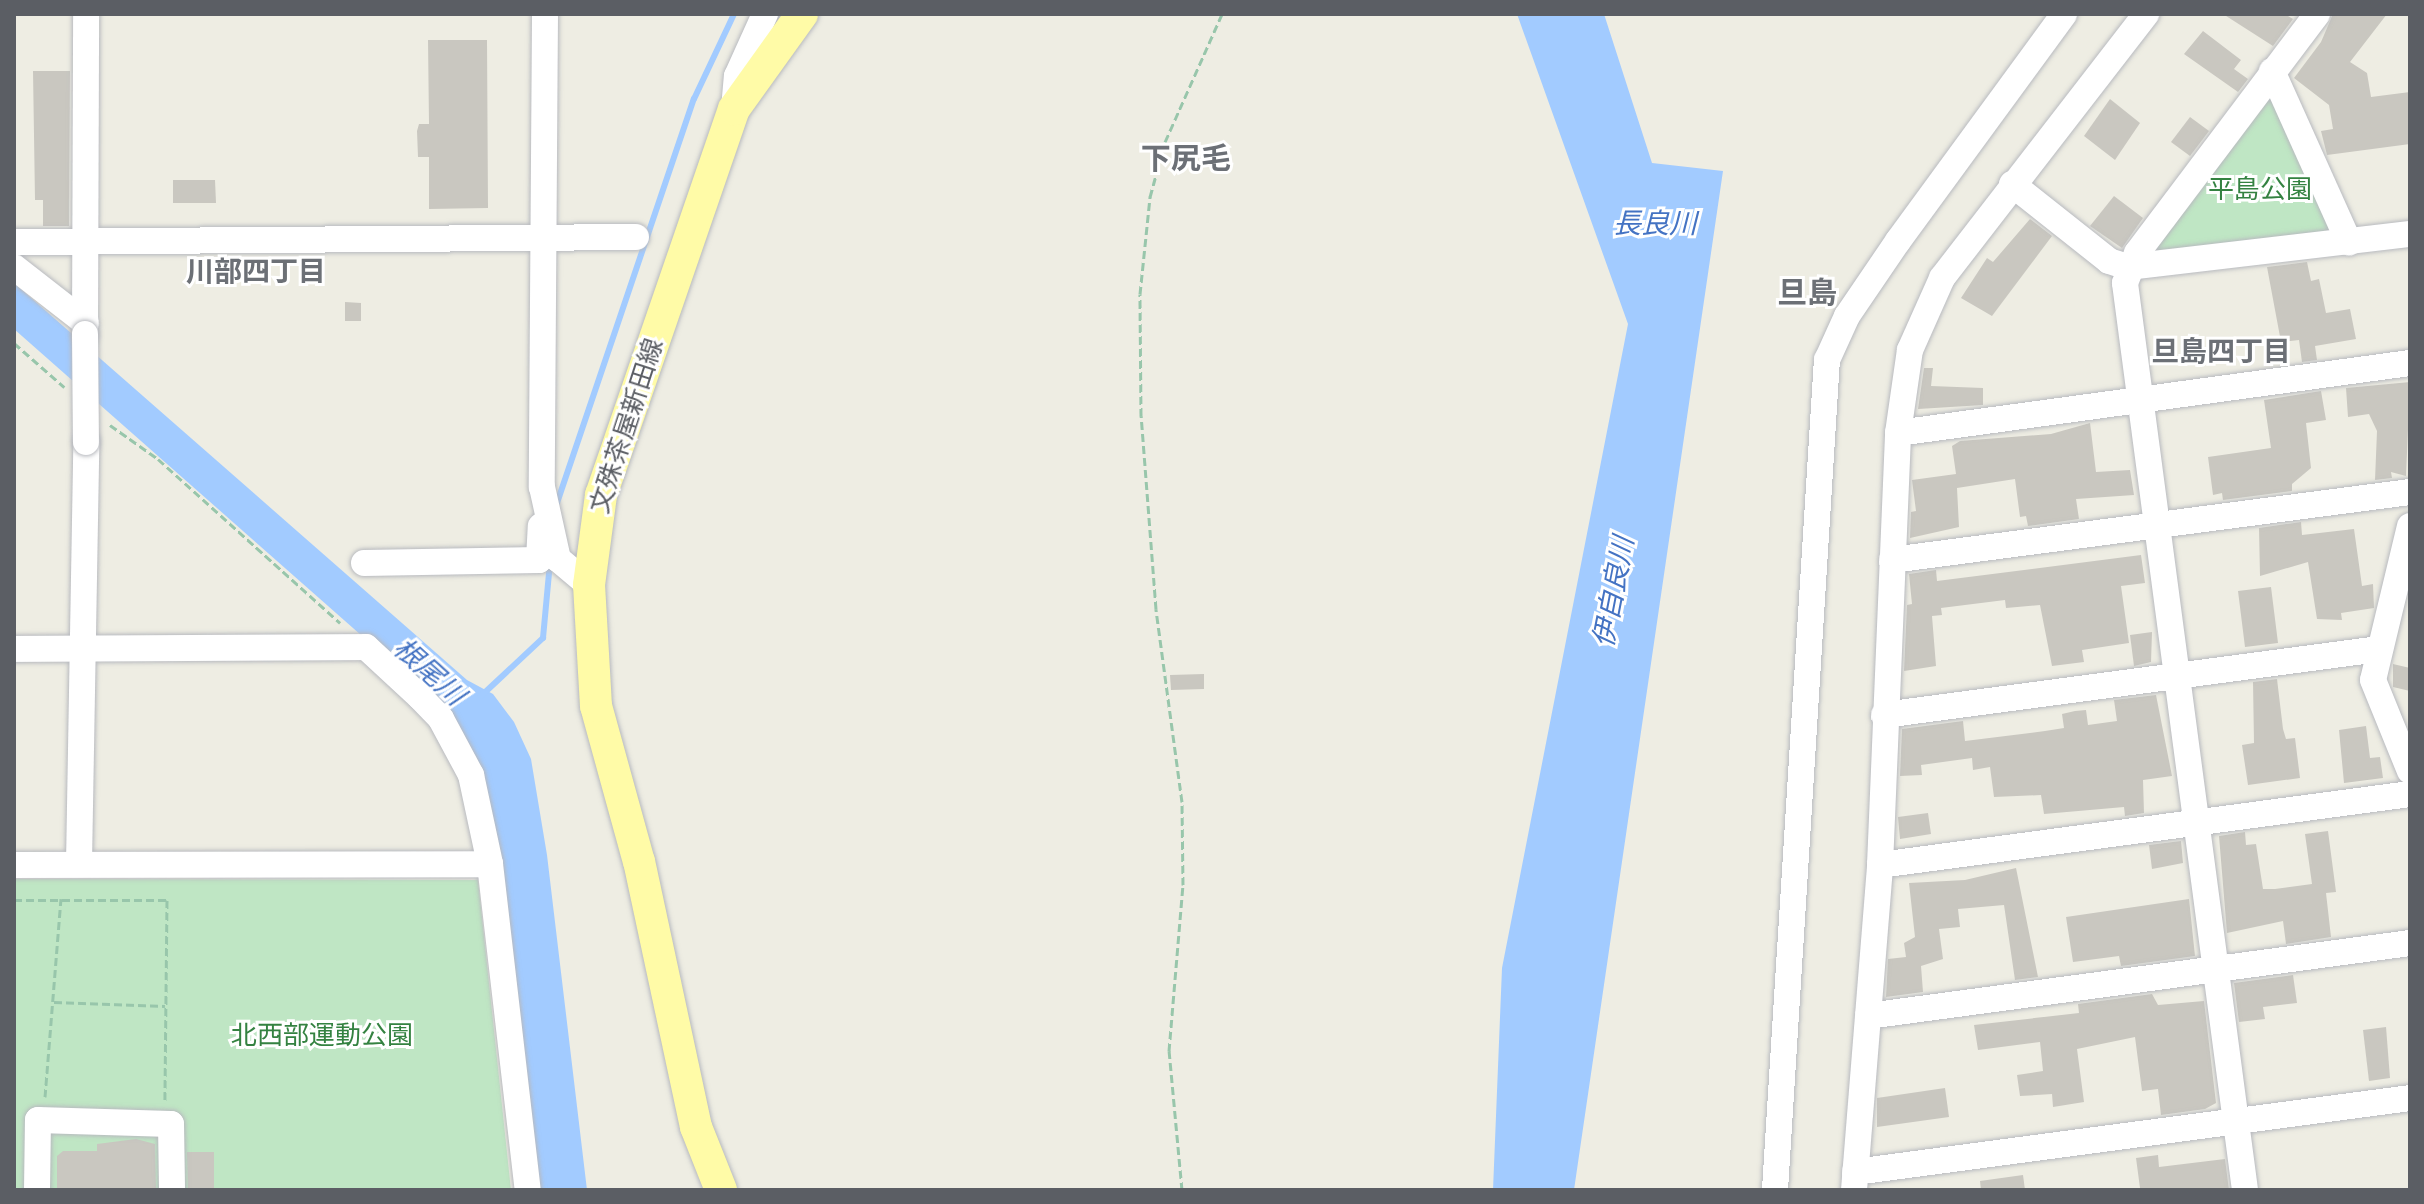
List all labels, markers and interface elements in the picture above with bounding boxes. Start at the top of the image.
district label: 下尻毛 [1141,141,1231,177]
park label: 平島公園 [2208,174,2312,206]
water label: 長良川 [1613,207,1697,241]
district label: 川部四丁目 [186,255,326,289]
district label: 旦島 [1777,275,1837,311]
street label: 文殊茶屋新田線 [584,335,670,517]
district label: 旦島四丁目 [2151,335,2291,369]
water label: 伊自良川 [1587,534,1641,650]
water label: 根尾川 [387,631,471,713]
park label: 北西部運動公園 [231,1020,413,1052]

